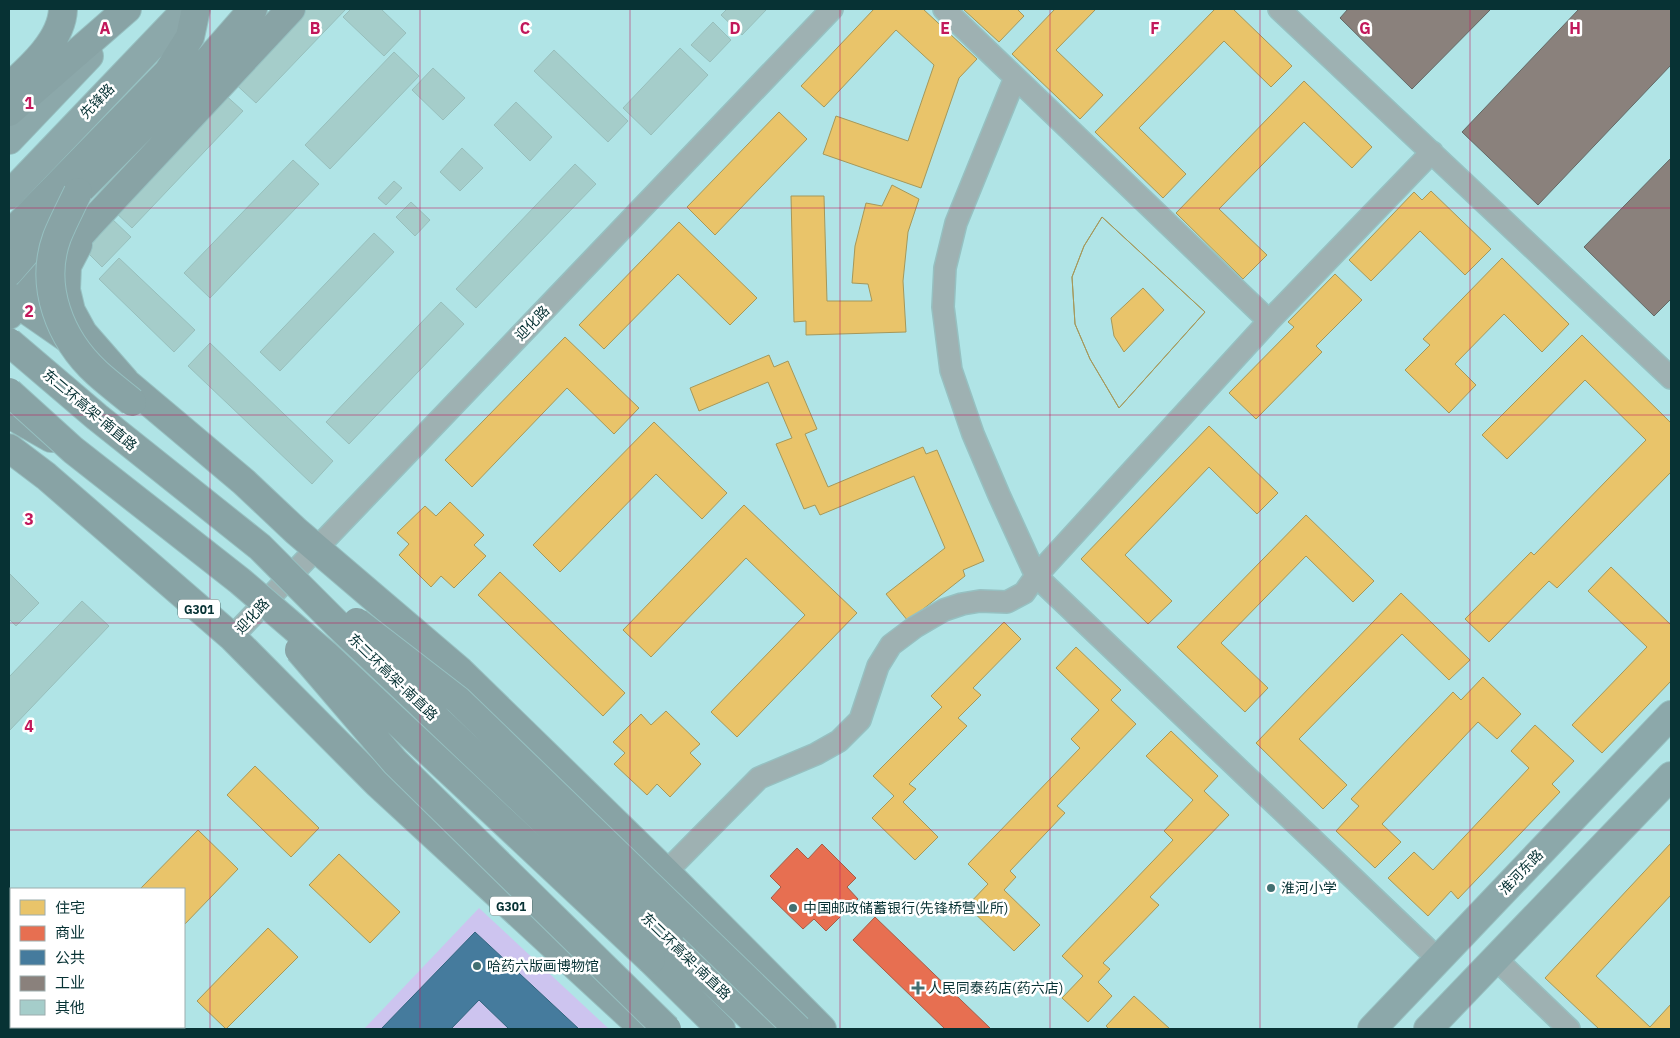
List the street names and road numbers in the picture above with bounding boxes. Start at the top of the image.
street label: 先锋路 [76,80,118,122]
street label: 迎化路 [511,302,553,344]
street label: 东二环高架-南直路 [39,365,141,455]
street label: 迎化路 [231,595,273,637]
road number: G301 [178,600,220,618]
street label: 东二环高架-南直路 [344,630,442,724]
street label: 淮河东路 [1495,846,1547,898]
road number: G301 [490,896,532,916]
street label: 东二环高架-南直路 [637,909,735,1003]

